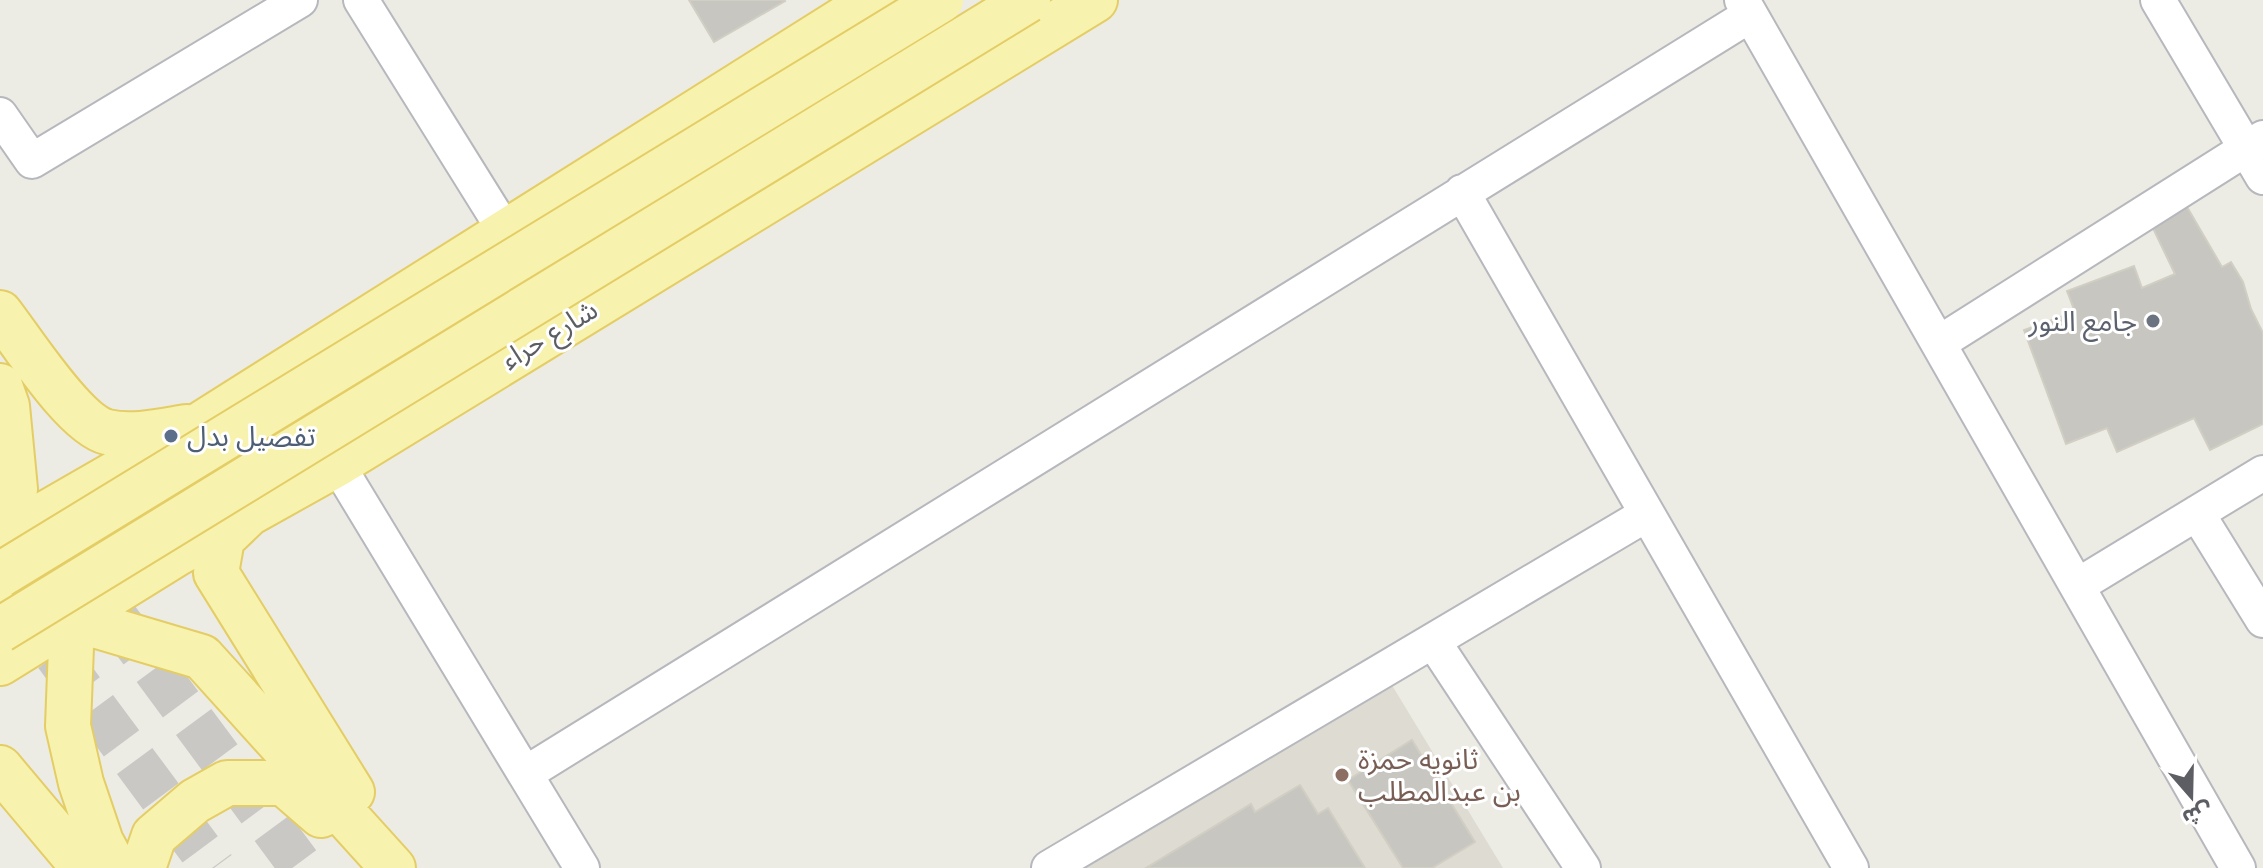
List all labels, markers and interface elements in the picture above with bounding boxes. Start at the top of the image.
street label: شارع حراء [494,291,606,380]
place label: جامع النور [2028,303,2137,342]
marker: جامع النور [2144,312,2162,330]
place label: تفصيل بدل [187,418,316,453]
marker: تفصيل بدل [162,427,180,445]
place label: ثانويه حمزة بن عبدالمطلب [1358,741,1521,808]
north arrow [2151,756,2231,836]
marker: ثانويه حمزة بن عبدالمطلب [1333,766,1351,784]
text: ش [2179,797,2217,833]

